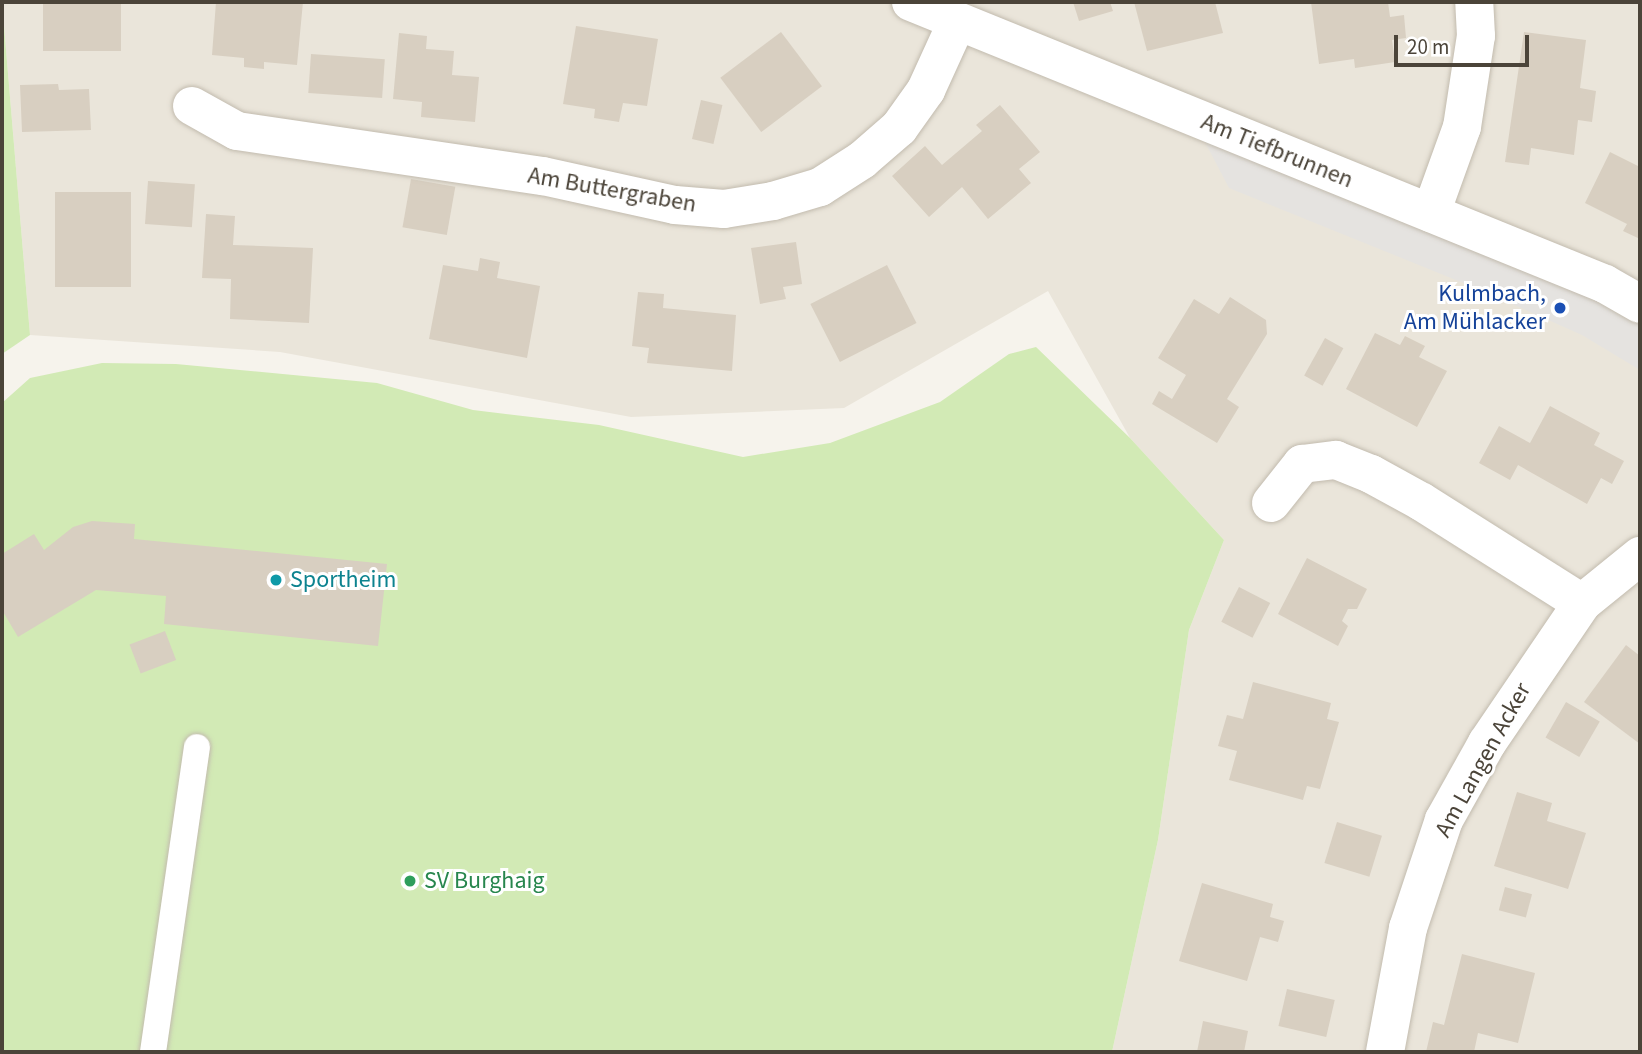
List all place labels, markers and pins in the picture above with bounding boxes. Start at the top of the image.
place label: Kulmbach, Am Mühlacker [1404,280,1546,336]
marker: Kulmbach, Am Mühlacker [1552,300,1568,316]
place label: Sportheim [290,566,396,594]
marker: Sportheim [268,572,284,588]
place label: SV Burghaig [424,867,544,895]
marker: SV Burghaig [402,873,418,889]

